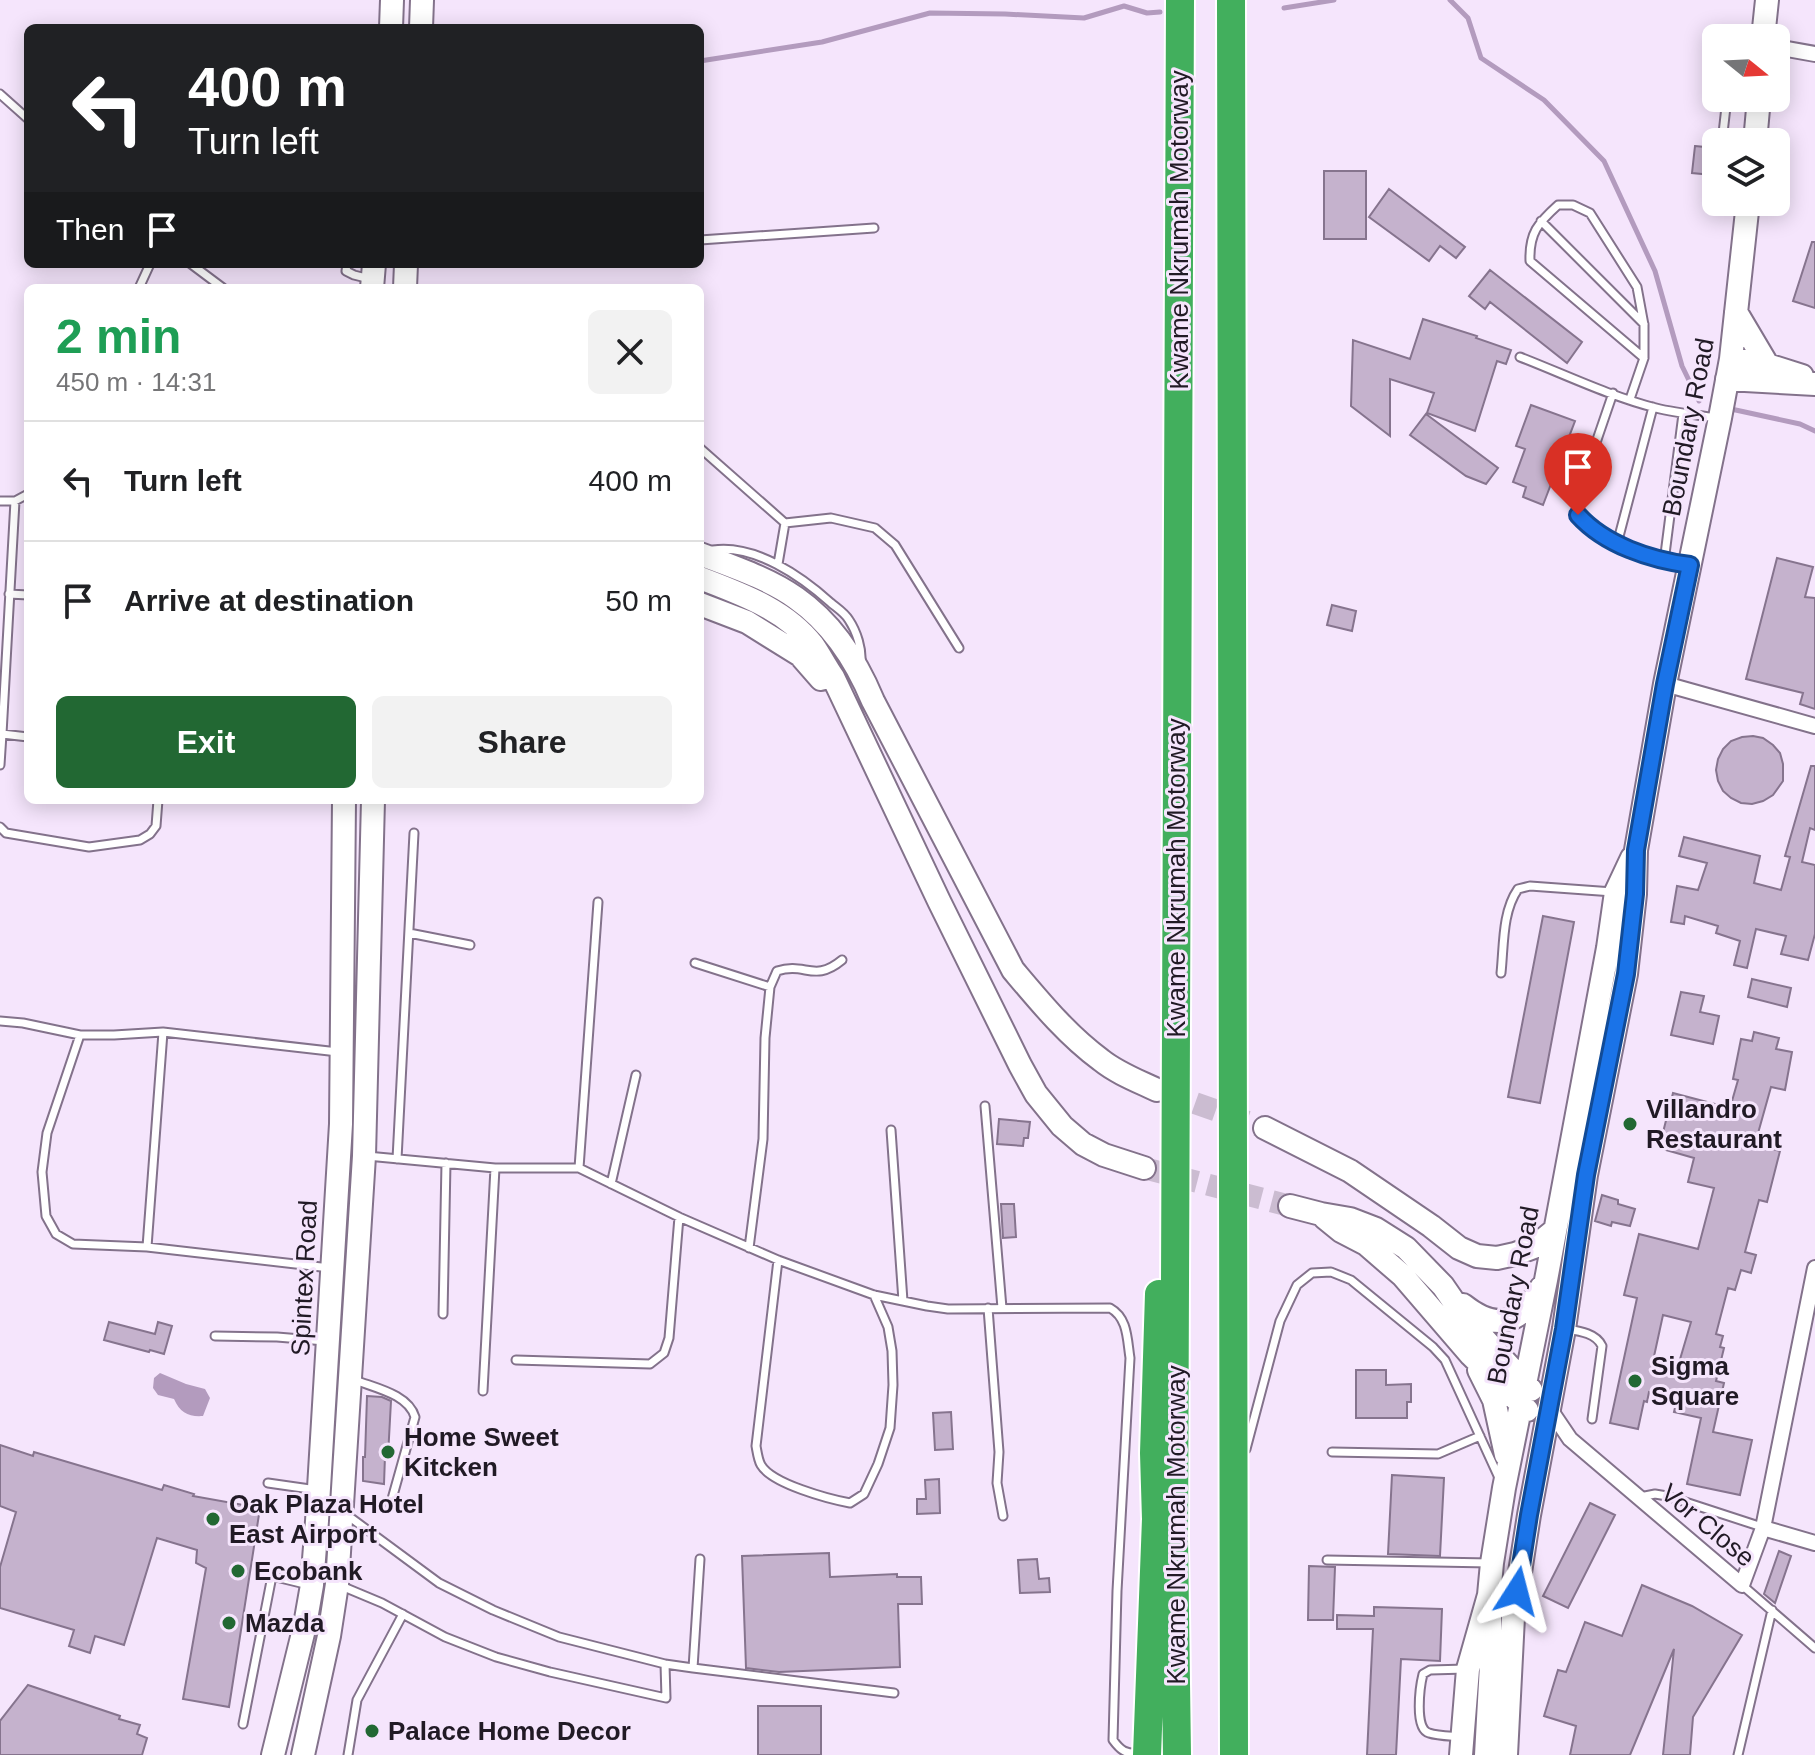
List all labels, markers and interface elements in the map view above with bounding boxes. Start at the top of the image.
north arrow [1702,24,1790,112]
map controls [1702,24,1790,216]
text: 400 m [188,55,347,118]
icon: left [56,56,160,160]
street label: Kwame Nkrumah Motorway [1164,70,1194,390]
text: Turn left [188,121,319,162]
button: layers [1702,128,1790,216]
icon: arrive [140,208,184,252]
text: Then [56,213,124,246]
text: 2 min [56,310,181,363]
button: close [588,310,672,394]
street label: Boundary Road [1656,335,1720,519]
text: 450 m · 14:31 [56,367,216,397]
pin [1544,433,1612,515]
icon: arrive [1556,445,1600,489]
icon: left [56,459,100,503]
text: Turn left [124,464,242,497]
text: 400 m [589,464,672,497]
icon: arrive [56,579,100,623]
text: Arrive at destination [124,584,414,617]
text: 50 m [605,584,672,617]
button: Exit [56,696,356,788]
button: Share [372,696,672,788]
street label: Kwame Nkrumah Motorway [1161,718,1191,1038]
place label: Villandro Restaurant [1646,1094,1782,1154]
marker: Villandro Restaurant [1621,1115,1639,1133]
street label: Spintex Road [285,1199,323,1357]
street label: Boundary Road [1481,1203,1545,1387]
place label: Sigma Square [1651,1351,1739,1411]
street label: Kwame Nkrumah Motorway [1161,1365,1191,1685]
marker: Sigma Square [1626,1372,1644,1390]
place label: Home Sweet Kitcken [404,1422,559,1482]
marker: Home Sweet Kitcken [379,1443,397,1461]
street label: Vor Close [1655,1477,1761,1573]
place label: Oak Plaza Hotel East Airport [229,1489,424,1549]
marker: Oak Plaza Hotel East Airport [204,1510,222,1528]
position arrow [1475,1549,1559,1633]
place label: Ecobank [254,1556,363,1586]
marker: Ecobank [229,1562,247,1580]
place label: Mazda [245,1608,325,1638]
marker: Mazda [220,1614,238,1632]
place label: Palace Home Decor [388,1716,631,1746]
marker: Palace Home Decor [363,1722,381,1740]

